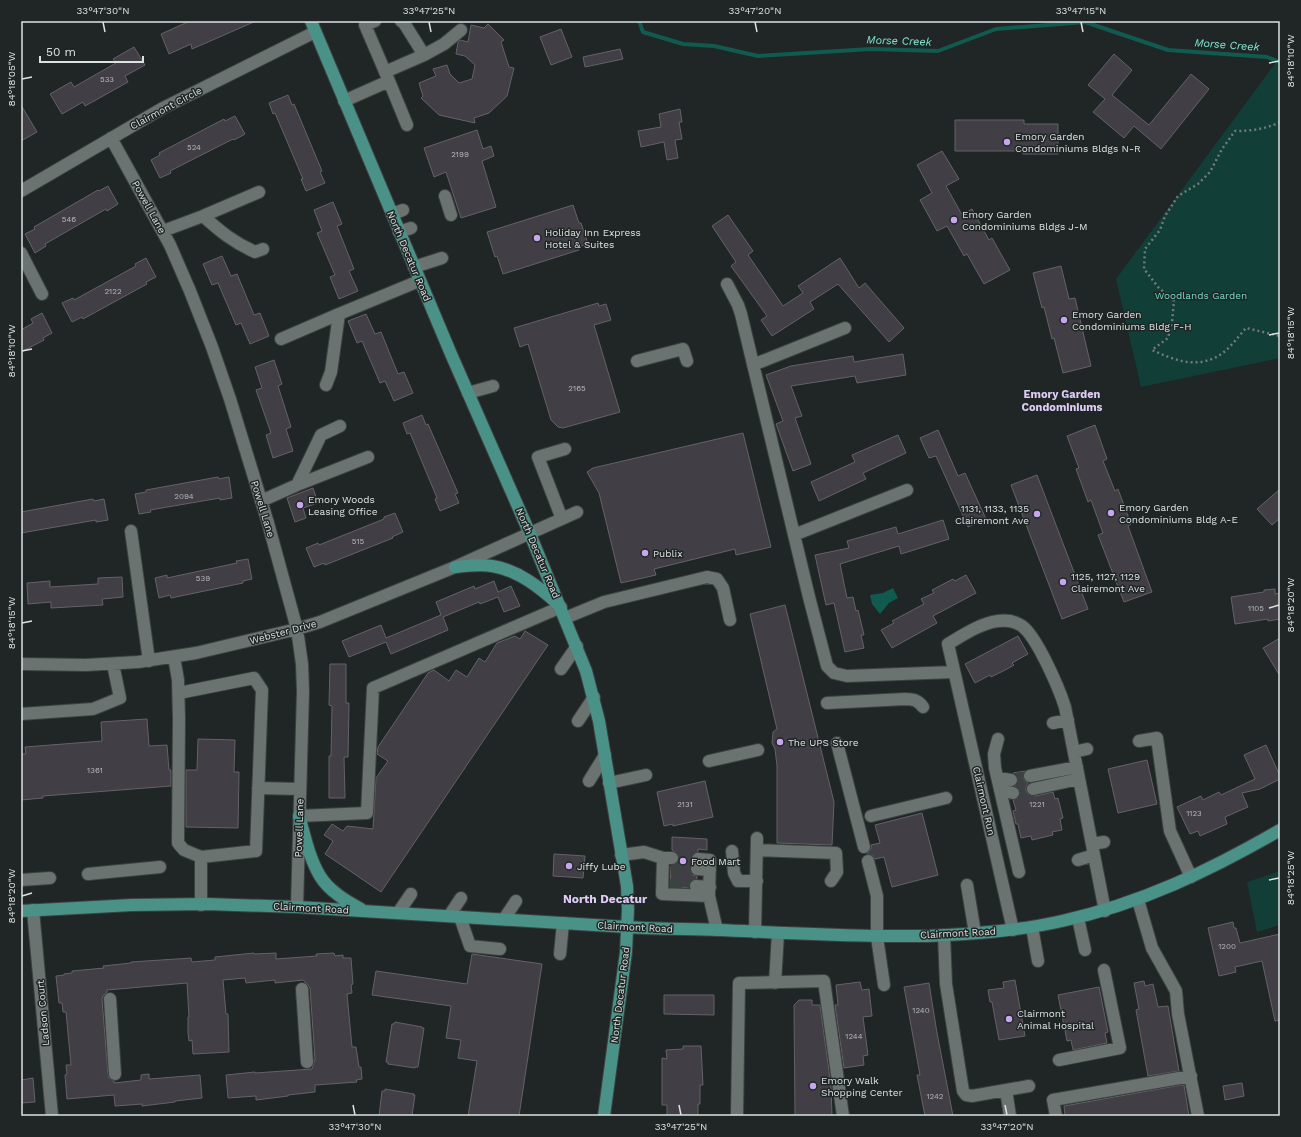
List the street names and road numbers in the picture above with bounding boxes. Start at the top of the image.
street label: Clairmont Circle [128,84,204,132]
street label: Powell Lane [130,179,168,235]
street label: North Decatur Road [385,209,433,303]
street label: Powell Lane [249,479,277,539]
street label: North Decatur Road [514,506,562,600]
street label: Webster Drive [248,618,318,646]
street label: Clairmont Run [971,765,997,837]
street label: Powell Lane [292,798,306,857]
street label: Clairmont Road [273,901,349,915]
street label: Clairmont Road [597,920,673,934]
street label: Clairmont Road [920,926,996,940]
street label: North Decatur Road [609,946,631,1044]
street label: Ladson Court [35,979,51,1046]

